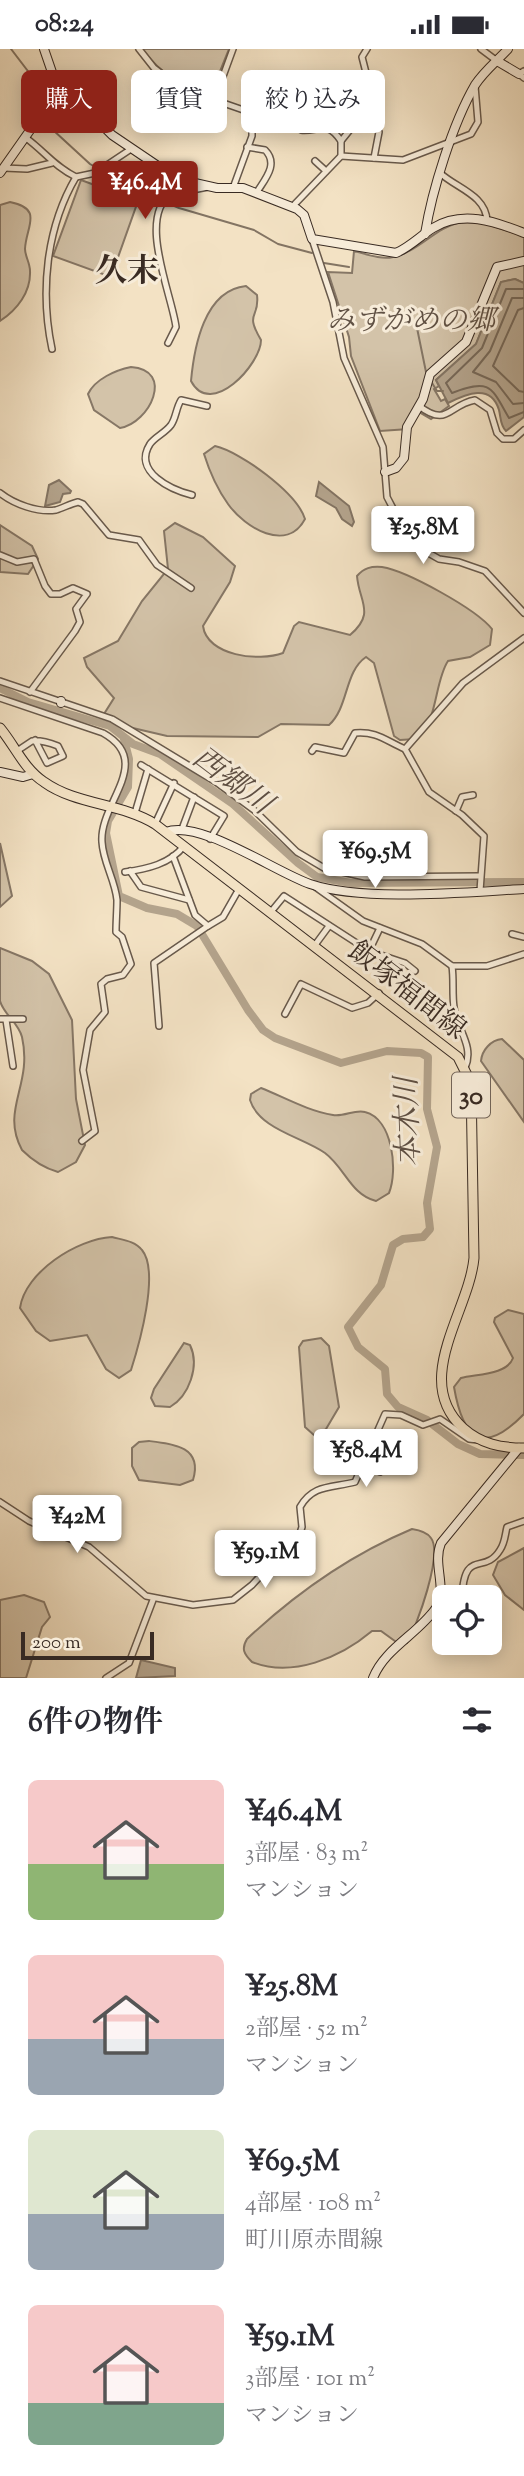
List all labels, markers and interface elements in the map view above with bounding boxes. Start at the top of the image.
text: 08:24 [35,6,94,43]
chip: 購入 [21,70,117,133]
chip: 賃貸 [131,70,227,133]
chip: 絞り込み [241,70,385,133]
pin: ¥46.4M [88,162,202,221]
text: ¥46.4M [108,167,182,200]
district label: 久末 [95,250,159,296]
park label: みずがめの郷 [327,302,500,342]
pin: ¥25.8M [366,507,480,566]
text: ¥25.8M [387,512,459,545]
water label: 西郷川 [183,738,283,828]
pin: ¥69.5M [318,831,432,890]
text: ¥69.5M [339,836,411,869]
street label: 飯塚福間線 [339,933,474,1050]
road number: 30 [452,1072,490,1117]
water label: 本木川 [386,1073,433,1168]
pin: ¥58.4M [309,1429,423,1489]
text: ¥58.4M [330,1435,402,1468]
pin: ¥42M [36,1495,118,1555]
text: ¥42M [49,1501,105,1534]
pin: ¥59.1M [208,1531,322,1590]
text: ¥59.1M [231,1536,299,1569]
map controls [432,1585,502,1655]
button: locate [432,1585,502,1655]
scale bar [21,1629,154,1661]
text: 200 m [32,1630,81,1657]
icon: filters [458,1701,496,1739]
text: 6件の物件 [28,1702,163,1745]
text: ¥46.4M [245,1791,342,1834]
icon: home [84,1808,168,1892]
text: 3部屋 · 83 m² [245,1838,368,1871]
text: マンション [245,1875,359,1908]
text: ¥25.8M [245,1966,338,2009]
icon: home [84,1983,168,2067]
text: 2部屋 · 52 m² [245,2013,368,2046]
text: マンション [245,2050,359,2083]
text: ¥69.5M [245,2141,340,2184]
icon: home [84,2158,168,2242]
text: 4部屋 · 108 m² [245,2188,381,2221]
text: 町川原赤間線 [245,2225,383,2258]
text: ¥59.1M [245,2316,335,2359]
icon: home [84,2333,168,2417]
text: 3部屋 · 101 m² [245,2363,375,2396]
text: マンション [245,2400,359,2433]

